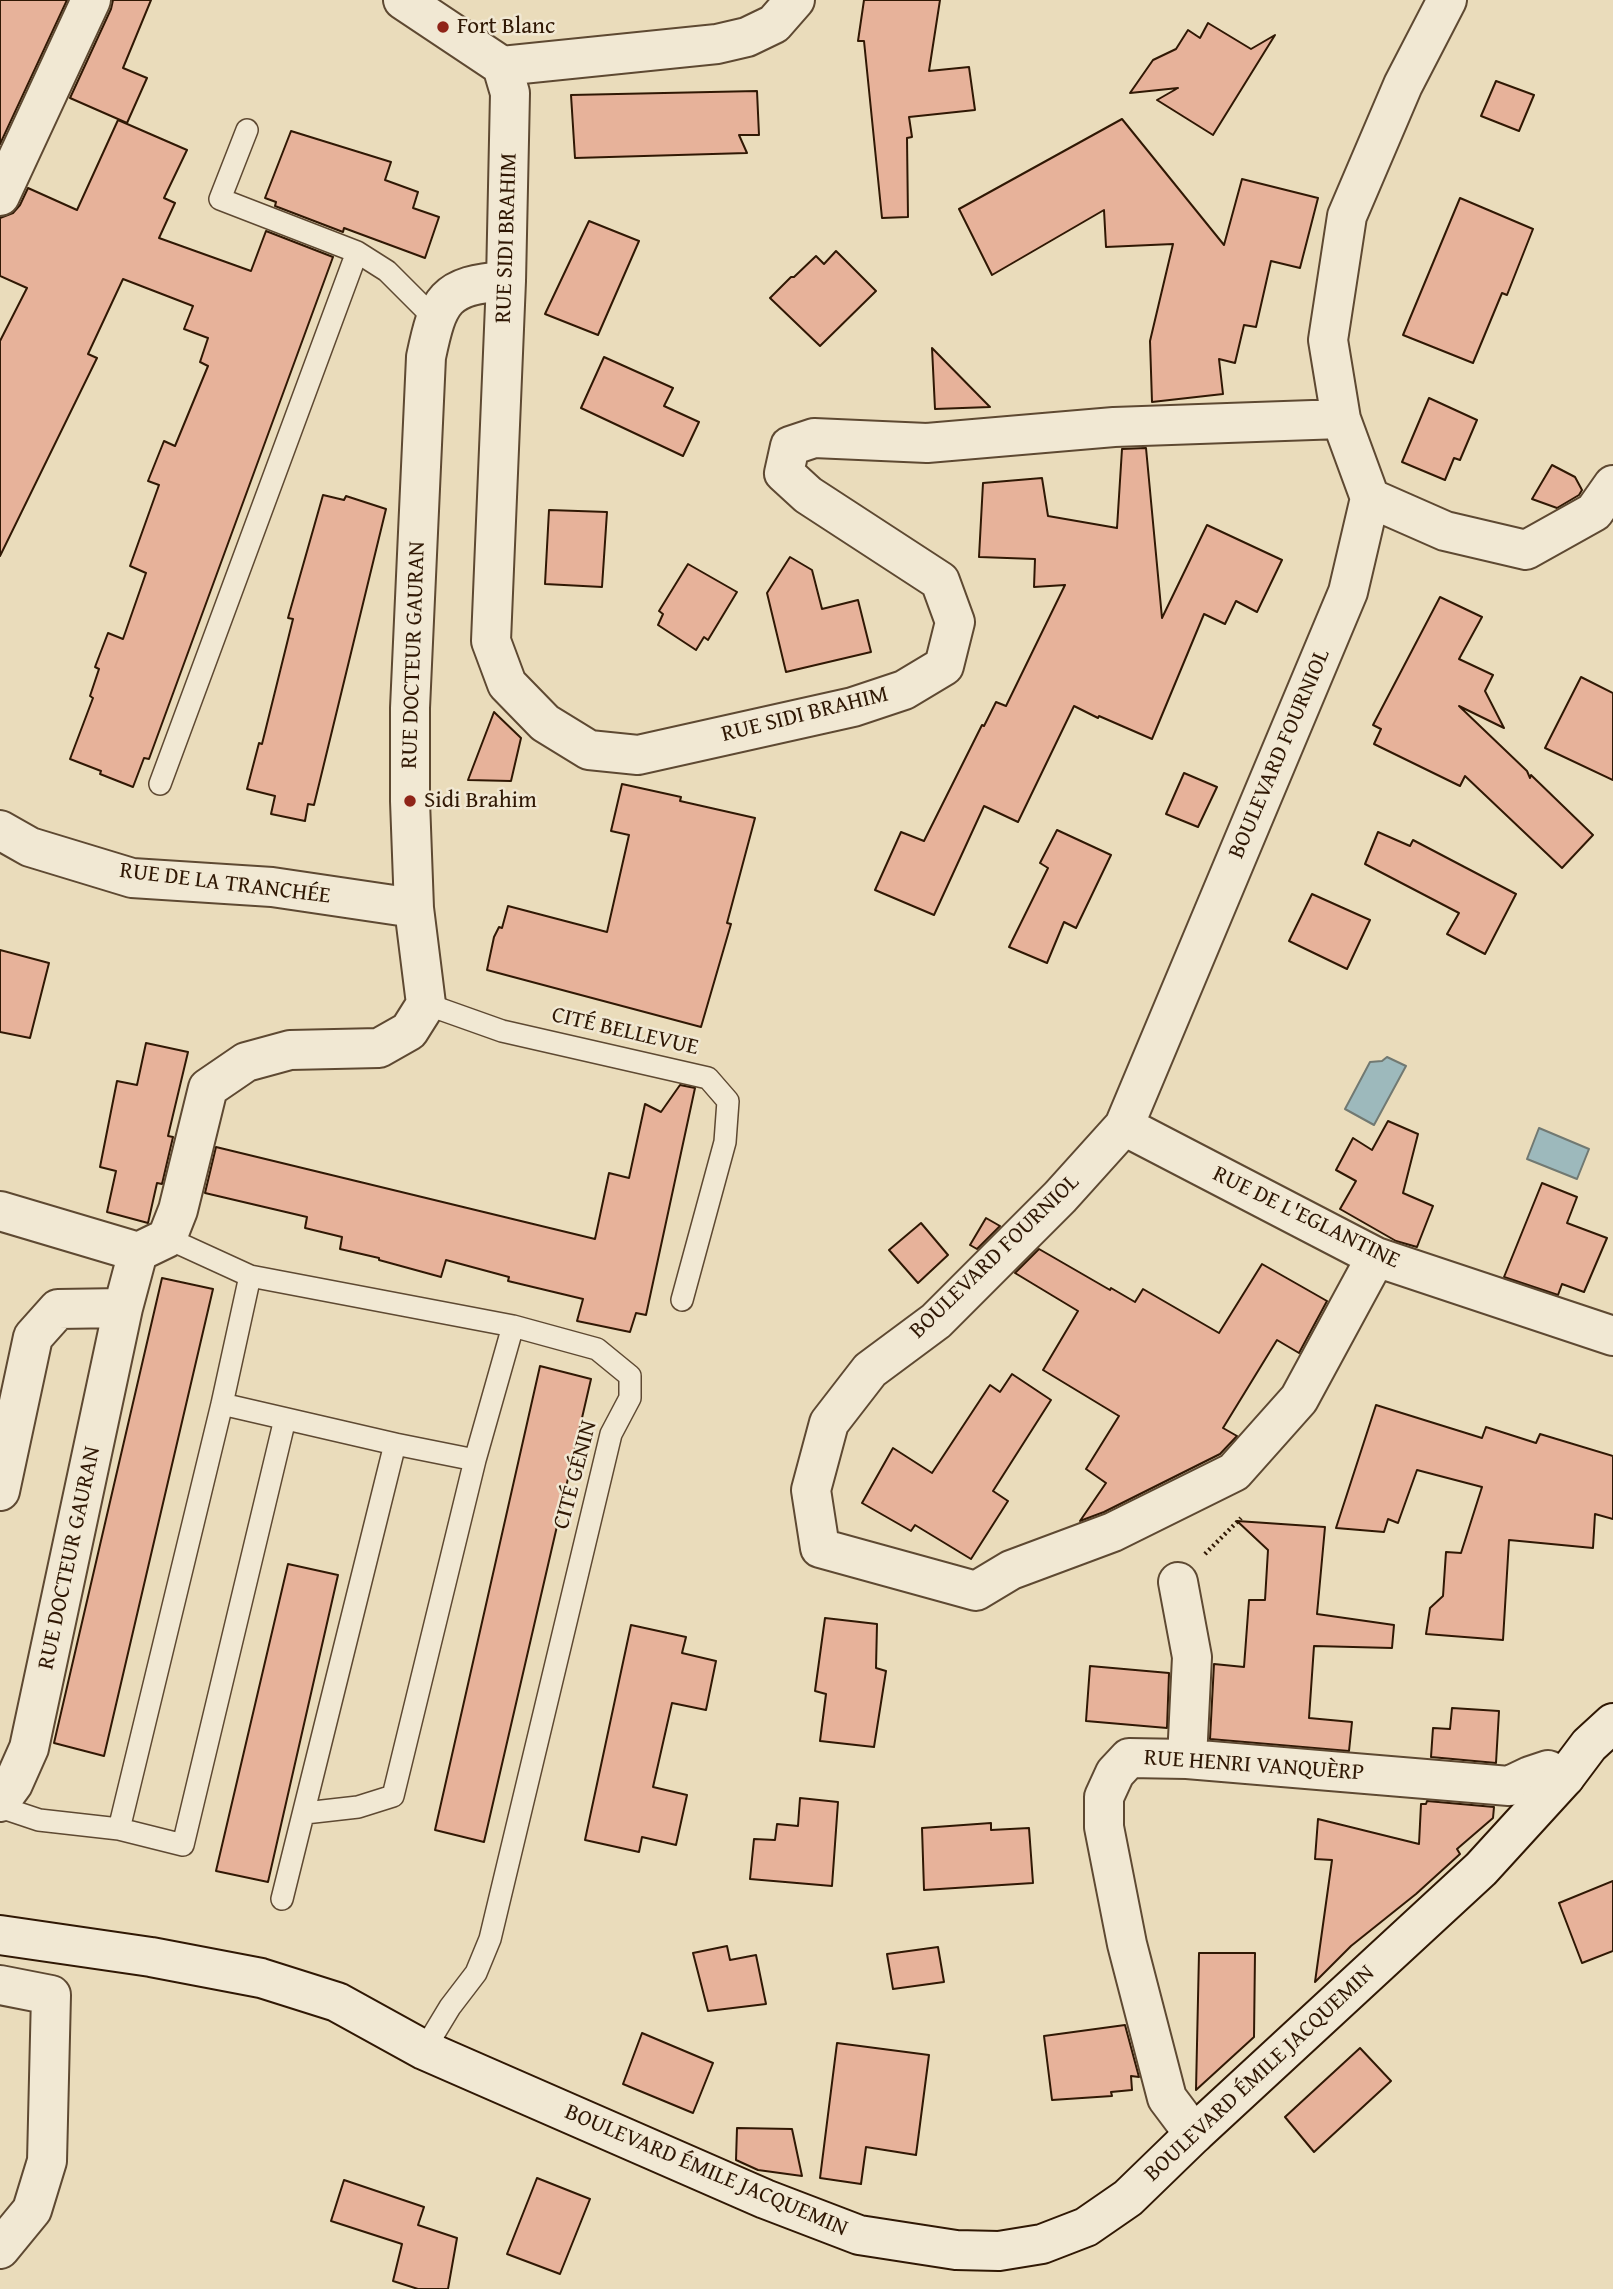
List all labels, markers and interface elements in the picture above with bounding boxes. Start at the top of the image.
place label: Fort Blanc [457,13,555,41]
marker: Fort Blanc [435,19,451,35]
street label: RUE SIDI BRAHIM [490,152,524,324]
street label: RUE DOCTEUR GAURAN [396,541,432,769]
street label: BOULEVARD FOURNIOL [1223,645,1337,863]
street label: RUE SIDI BRAHIM [719,681,891,749]
place label: Sidi Brahim [424,787,537,815]
marker: Sidi Brahim [402,793,418,809]
street label: RUE DE LA TRANCHÉE [118,857,332,911]
street label: CITÉ BELLEVUE [549,1002,701,1062]
street label: RUE DE L'EGLANTINE [1208,1161,1404,1275]
street label: BOULEVARD FOURNIOL [905,1169,1085,1345]
street label: CITÉ GÉNIN [548,1418,604,1532]
street label: RUE DOCTEUR GAURAN [33,1444,107,1672]
street label: RUE HENRI VANQUÈRP [1143,1745,1365,1787]
street label: BOULEVARD ÉMILE JACQUEMIN [1139,1960,1381,2188]
street label: BOULEVARD ÉMILE JACQUEMIN [560,2099,852,2243]

